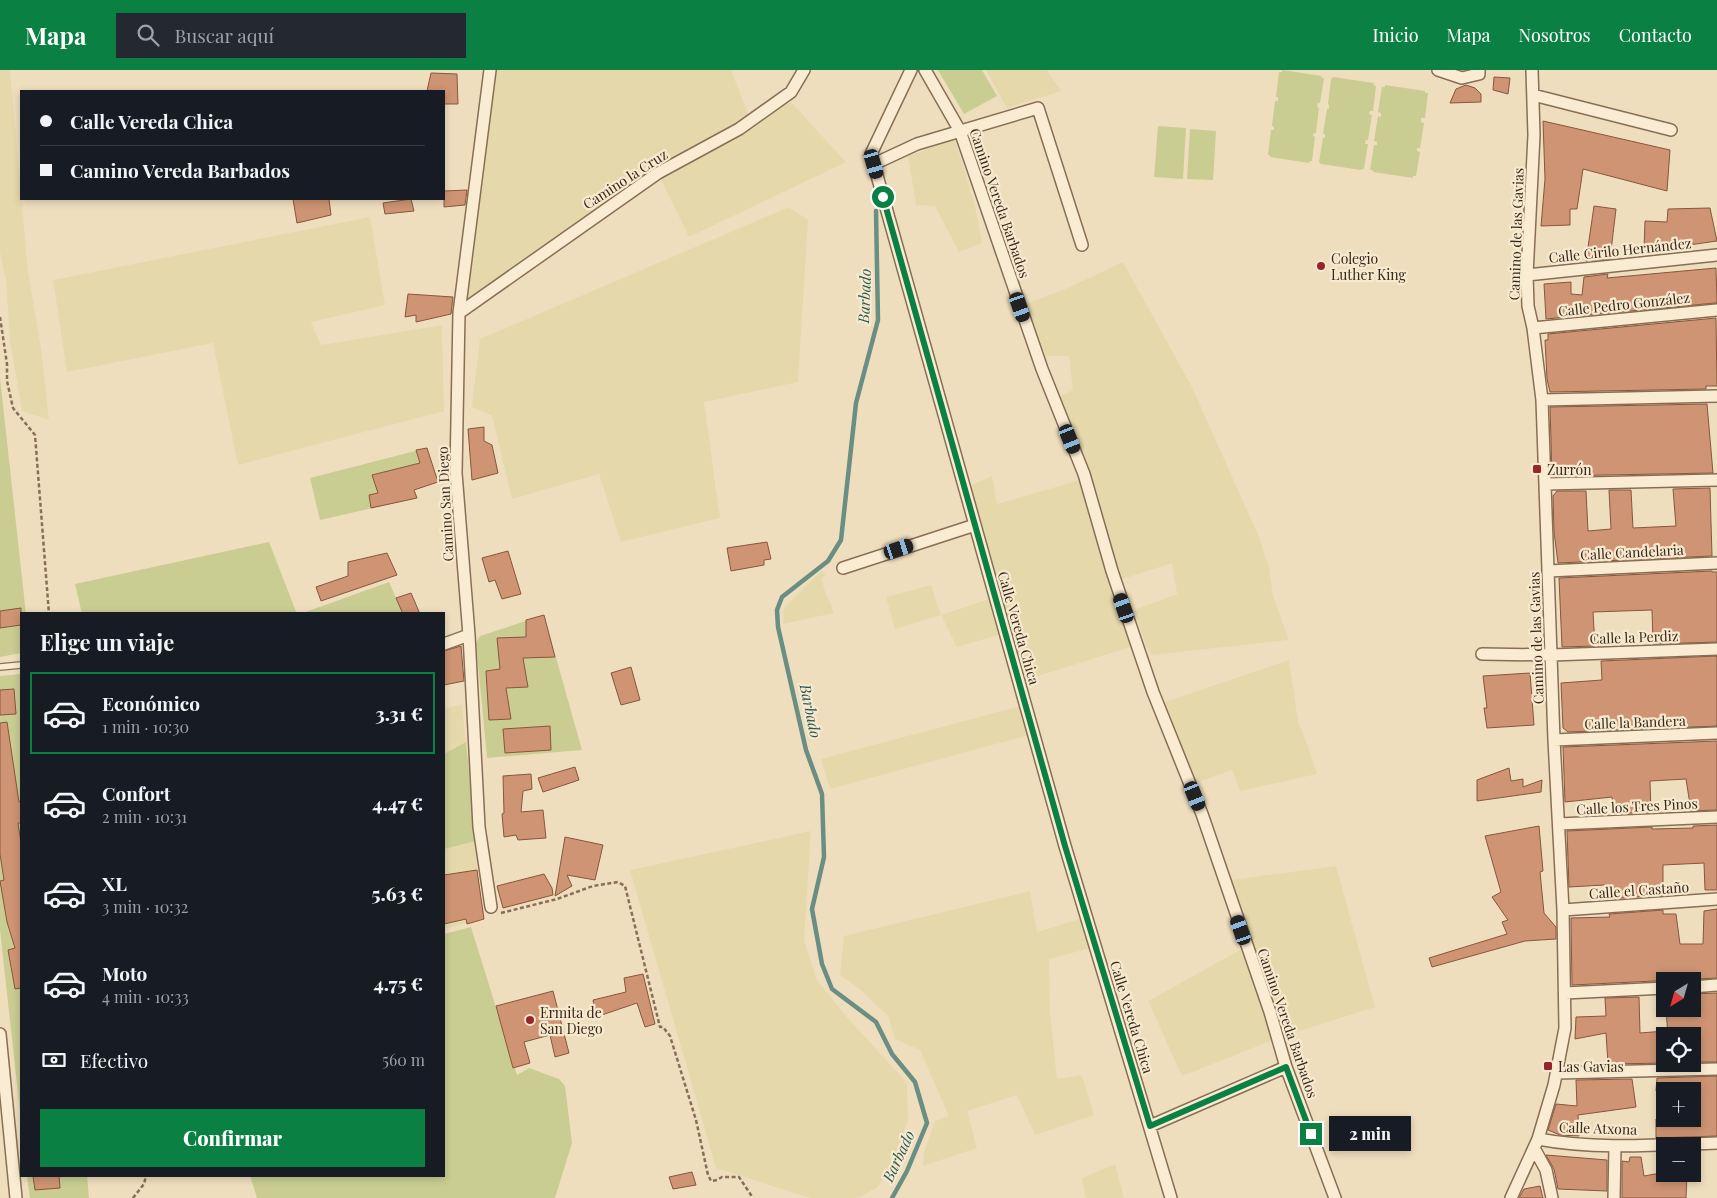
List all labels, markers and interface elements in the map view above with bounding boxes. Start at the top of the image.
search box [116,13,466,58]
text: Mapa [25,19,86,51]
icon: search [134,21,162,49]
text: Buscar aquí [174,22,274,48]
text: Inicio [1373,23,1419,47]
text: Mapa [1447,23,1491,47]
text: Nosotros [1519,23,1591,47]
text: Contacto [1619,23,1692,47]
text: Calle Vereda Chica [70,108,233,134]
street label: Camino Vereda Barbados [965,126,1035,280]
street label: Camino la Cruz [579,144,671,213]
car [862,148,885,180]
text: Camino Vereda Barbados [70,157,290,183]
street label: Camino de las Gavias [1504,167,1528,301]
route start [872,186,894,208]
street label: Calle Cirilo Hernández [1548,233,1693,267]
place label: Colegio Luther King [1331,249,1407,284]
marker: Colegio Luther King [1315,260,1327,272]
water label: Barbado [853,268,875,325]
street label: Calle Pedro González [1557,288,1691,320]
car [1008,290,1031,324]
car [1057,422,1082,456]
street label: Camino San Diego [432,446,458,562]
place label: Zurrón [1547,460,1592,479]
marker: Zurrón [1531,463,1543,475]
car [882,537,915,561]
street label: Calle Candelaria [1580,540,1684,564]
street label: Calle Vereda Chica [994,569,1044,687]
street label: Camino de las Gavias [1524,571,1548,705]
car [1112,591,1135,625]
street label: Calle la Perdiz [1589,626,1679,648]
text: Elige un viaje [40,627,174,657]
water label: Barbado [795,681,826,740]
text: Económico [102,690,200,716]
icon: car [42,691,87,736]
text: 3.31 € [375,700,423,726]
street label: Calle la Bandera [1584,711,1686,733]
text: 1 min · 10:30 [102,716,189,737]
car [1182,779,1207,813]
text: Confort [102,780,170,806]
icon: car [42,781,87,826]
text: 4.47 € [372,790,423,816]
street label: Calle los Tres Pinos [1576,793,1698,819]
text: 2 min · 10:31 [102,806,187,827]
text: XL [102,870,127,896]
icon: car [42,871,87,916]
street label: Calle el Castaño [1588,877,1690,903]
text: 5.63 € [372,880,423,906]
text: 3 min · 10:32 [102,896,189,917]
car [1229,913,1252,947]
street label: Camino Vereda Barbados [1253,946,1323,1100]
street label: Calle Vereda Chica [1106,958,1158,1076]
text: Moto [102,960,147,986]
icon: car [42,961,87,1006]
text: 4.75 € [374,970,423,996]
north arrow [1656,972,1701,1018]
map controls [1656,972,1701,1182]
text: 4 min · 10:33 [102,986,189,1007]
place label: Ermita de San Diego [540,1003,603,1038]
marker: Ermita de San Diego [524,1014,536,1026]
button: locate [1656,1027,1701,1072]
icon: cash [40,1046,68,1074]
text: Efectivo [80,1047,148,1073]
text: 560 m [382,1049,425,1070]
place label: Las Gavias [1558,1057,1624,1076]
marker: Las Gavias [1542,1060,1554,1072]
button: + [1656,1082,1701,1127]
button: Confirmar [40,1109,425,1167]
callout: 2 min [1328,1116,1411,1152]
street label: Calle Atxona [1559,1117,1638,1139]
route end [1300,1123,1322,1145]
text: 2 min [1349,1123,1391,1144]
water label: Barbado [877,1127,919,1186]
button: − [1656,1137,1701,1182]

